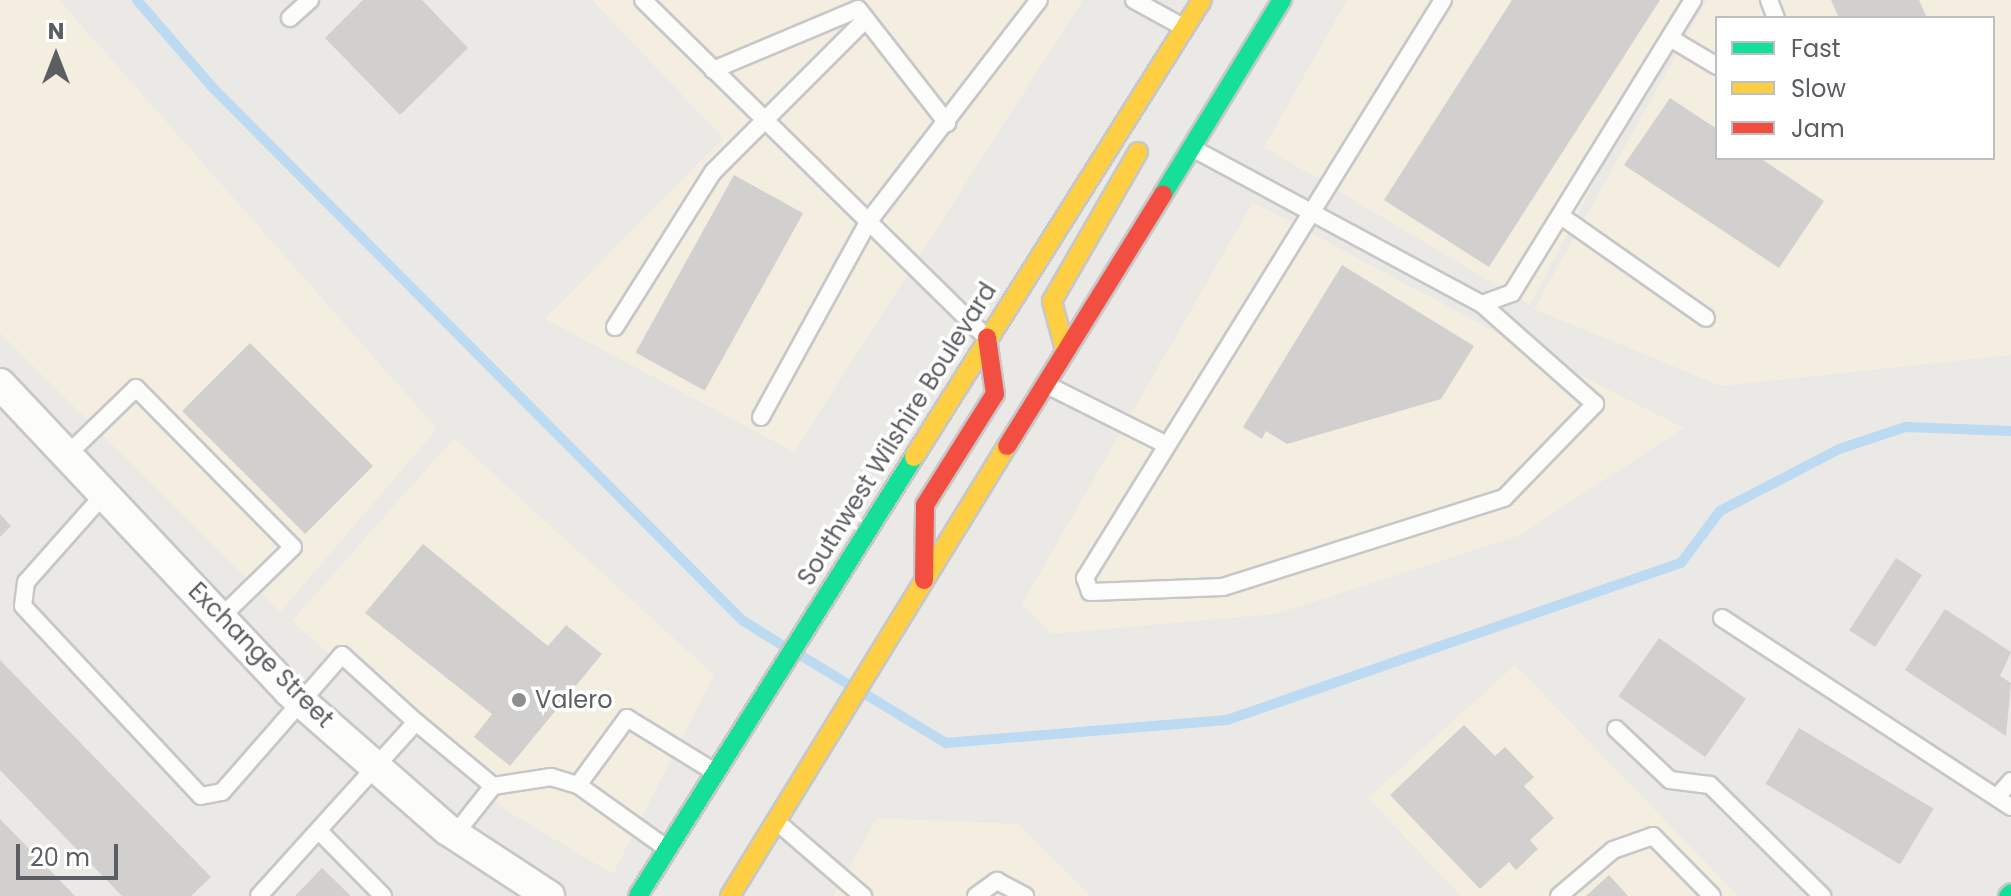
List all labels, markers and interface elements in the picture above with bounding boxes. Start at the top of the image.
north arrow [16,16,96,96]
text: N [48,16,64,47]
legend [1715,16,1995,160]
text: Fast [1791,32,1841,65]
text: Slow [1791,72,1846,105]
text: Jam [1791,112,1845,145]
street label: Southwest Wilshire Boulevard [792,277,1002,591]
street label: Exchange Street [183,577,339,733]
place label: Valero [535,686,613,714]
marker: Valero [510,691,528,709]
scale bar [20,828,122,878]
text: 20 m [30,841,90,874]

